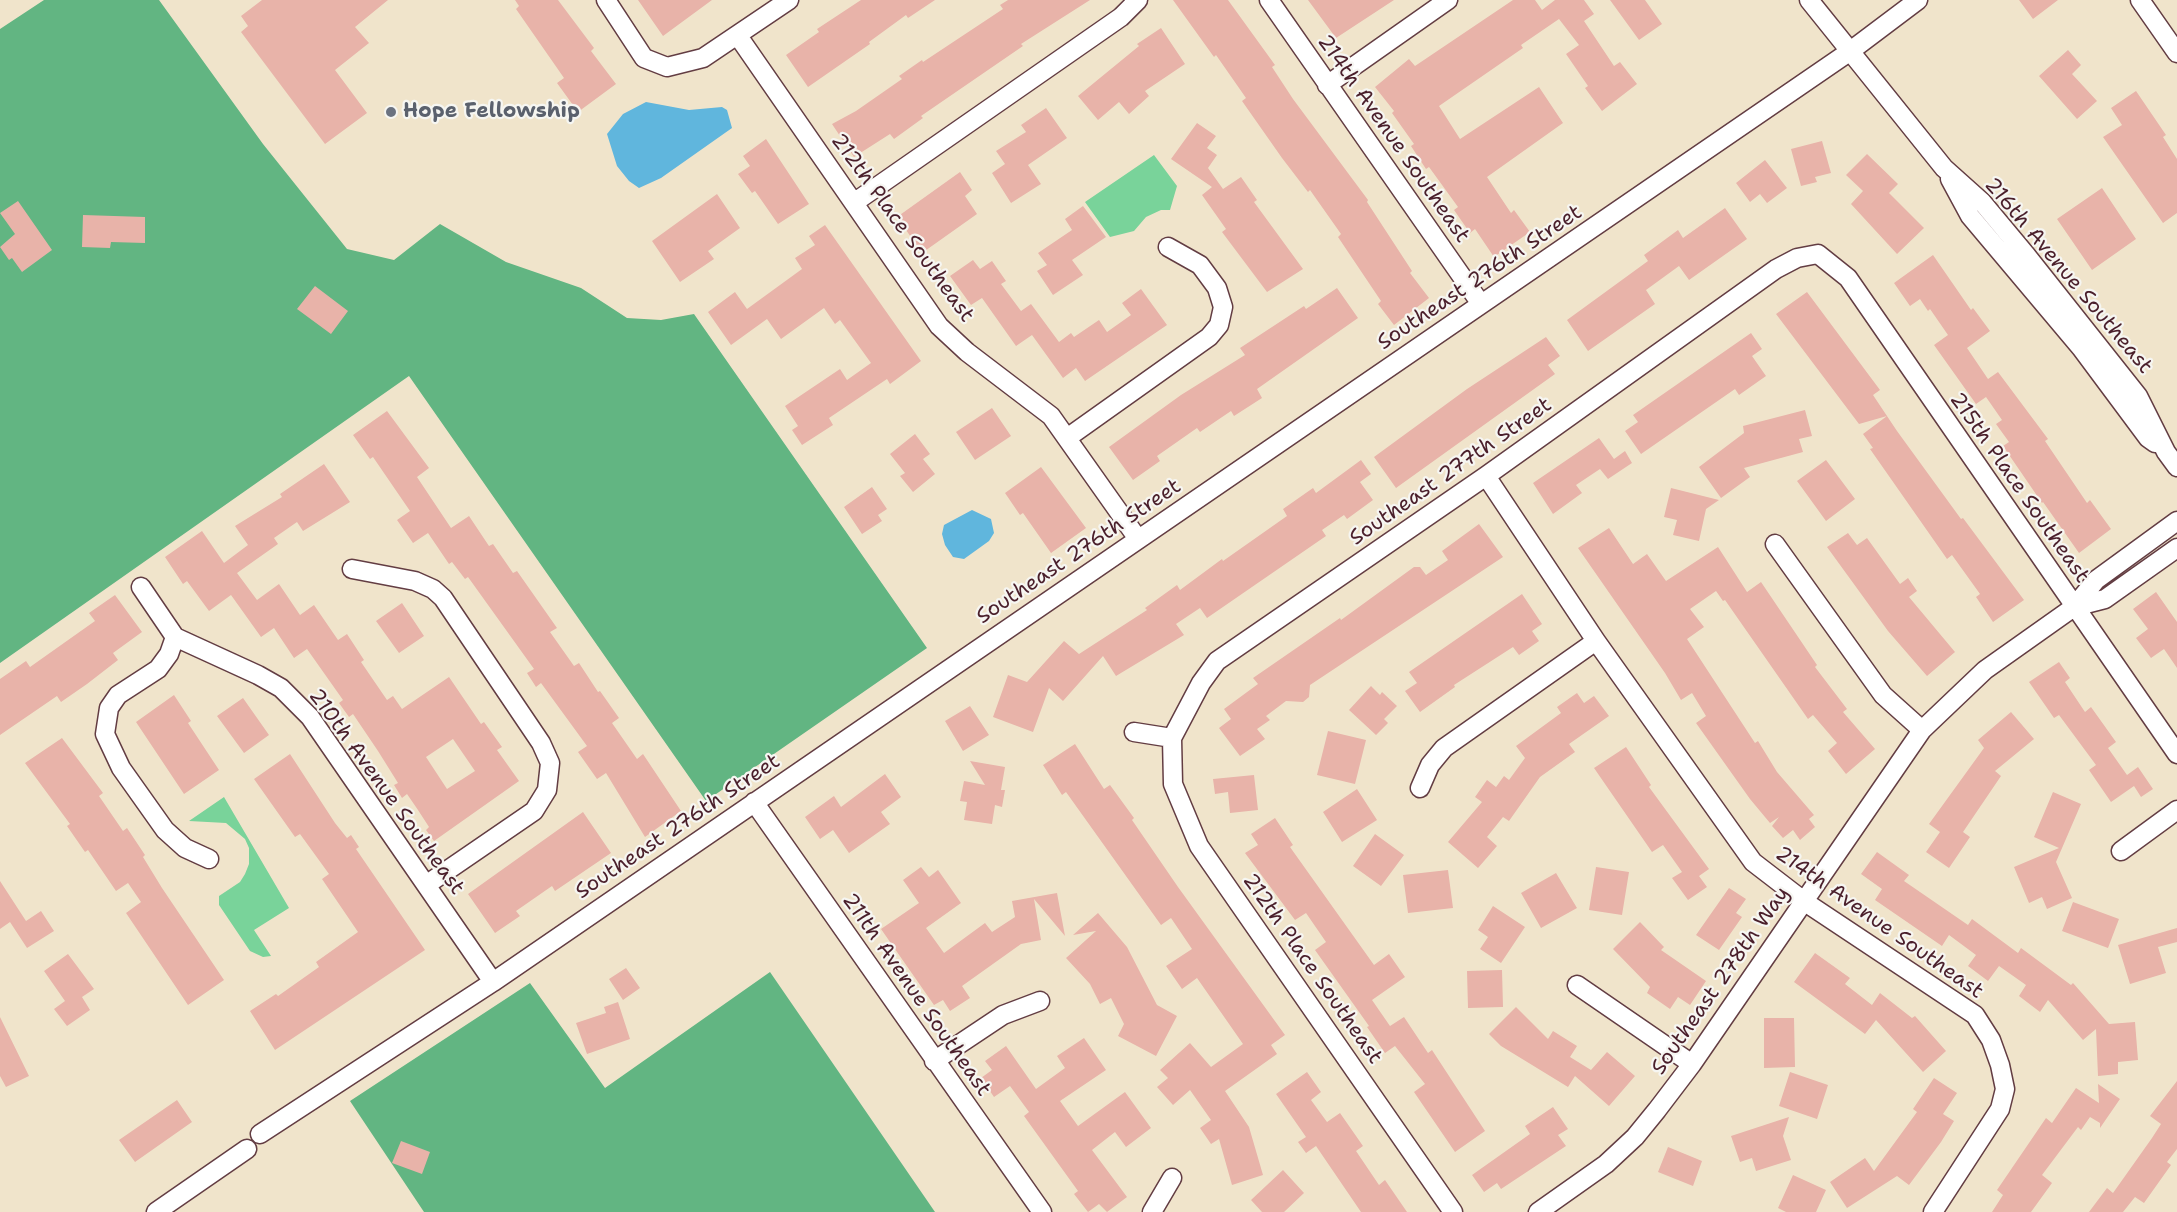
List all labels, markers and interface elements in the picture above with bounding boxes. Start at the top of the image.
street label: 214th Avenue Southeast [1312,30,1474,248]
place label: Hope Fellowship [403,99,580,125]
marker: Hope Fellowship [384,105,398,119]
street label: 212th Place Southeast [825,129,979,327]
street label: 216th Avenue Southeast [1979,173,2157,379]
street label: Southeast 276th Street [1373,200,1587,356]
street label: 215th Place Southeast [1944,388,2094,588]
street label: Southeast 277th Street [1345,393,1557,551]
street label: Southeast 276th Street [972,474,1186,630]
street label: 210th Avenue Southeast [303,684,469,900]
street label: Southeast 276th Street [571,749,785,905]
street label: 214th Avenue Southeast [1770,842,1988,1004]
street label: 212th Place Southeast [1237,869,1387,1069]
street label: Southeast 278th Way [1647,882,1795,1080]
street label: 211th Avenue Southeast [836,889,996,1101]

